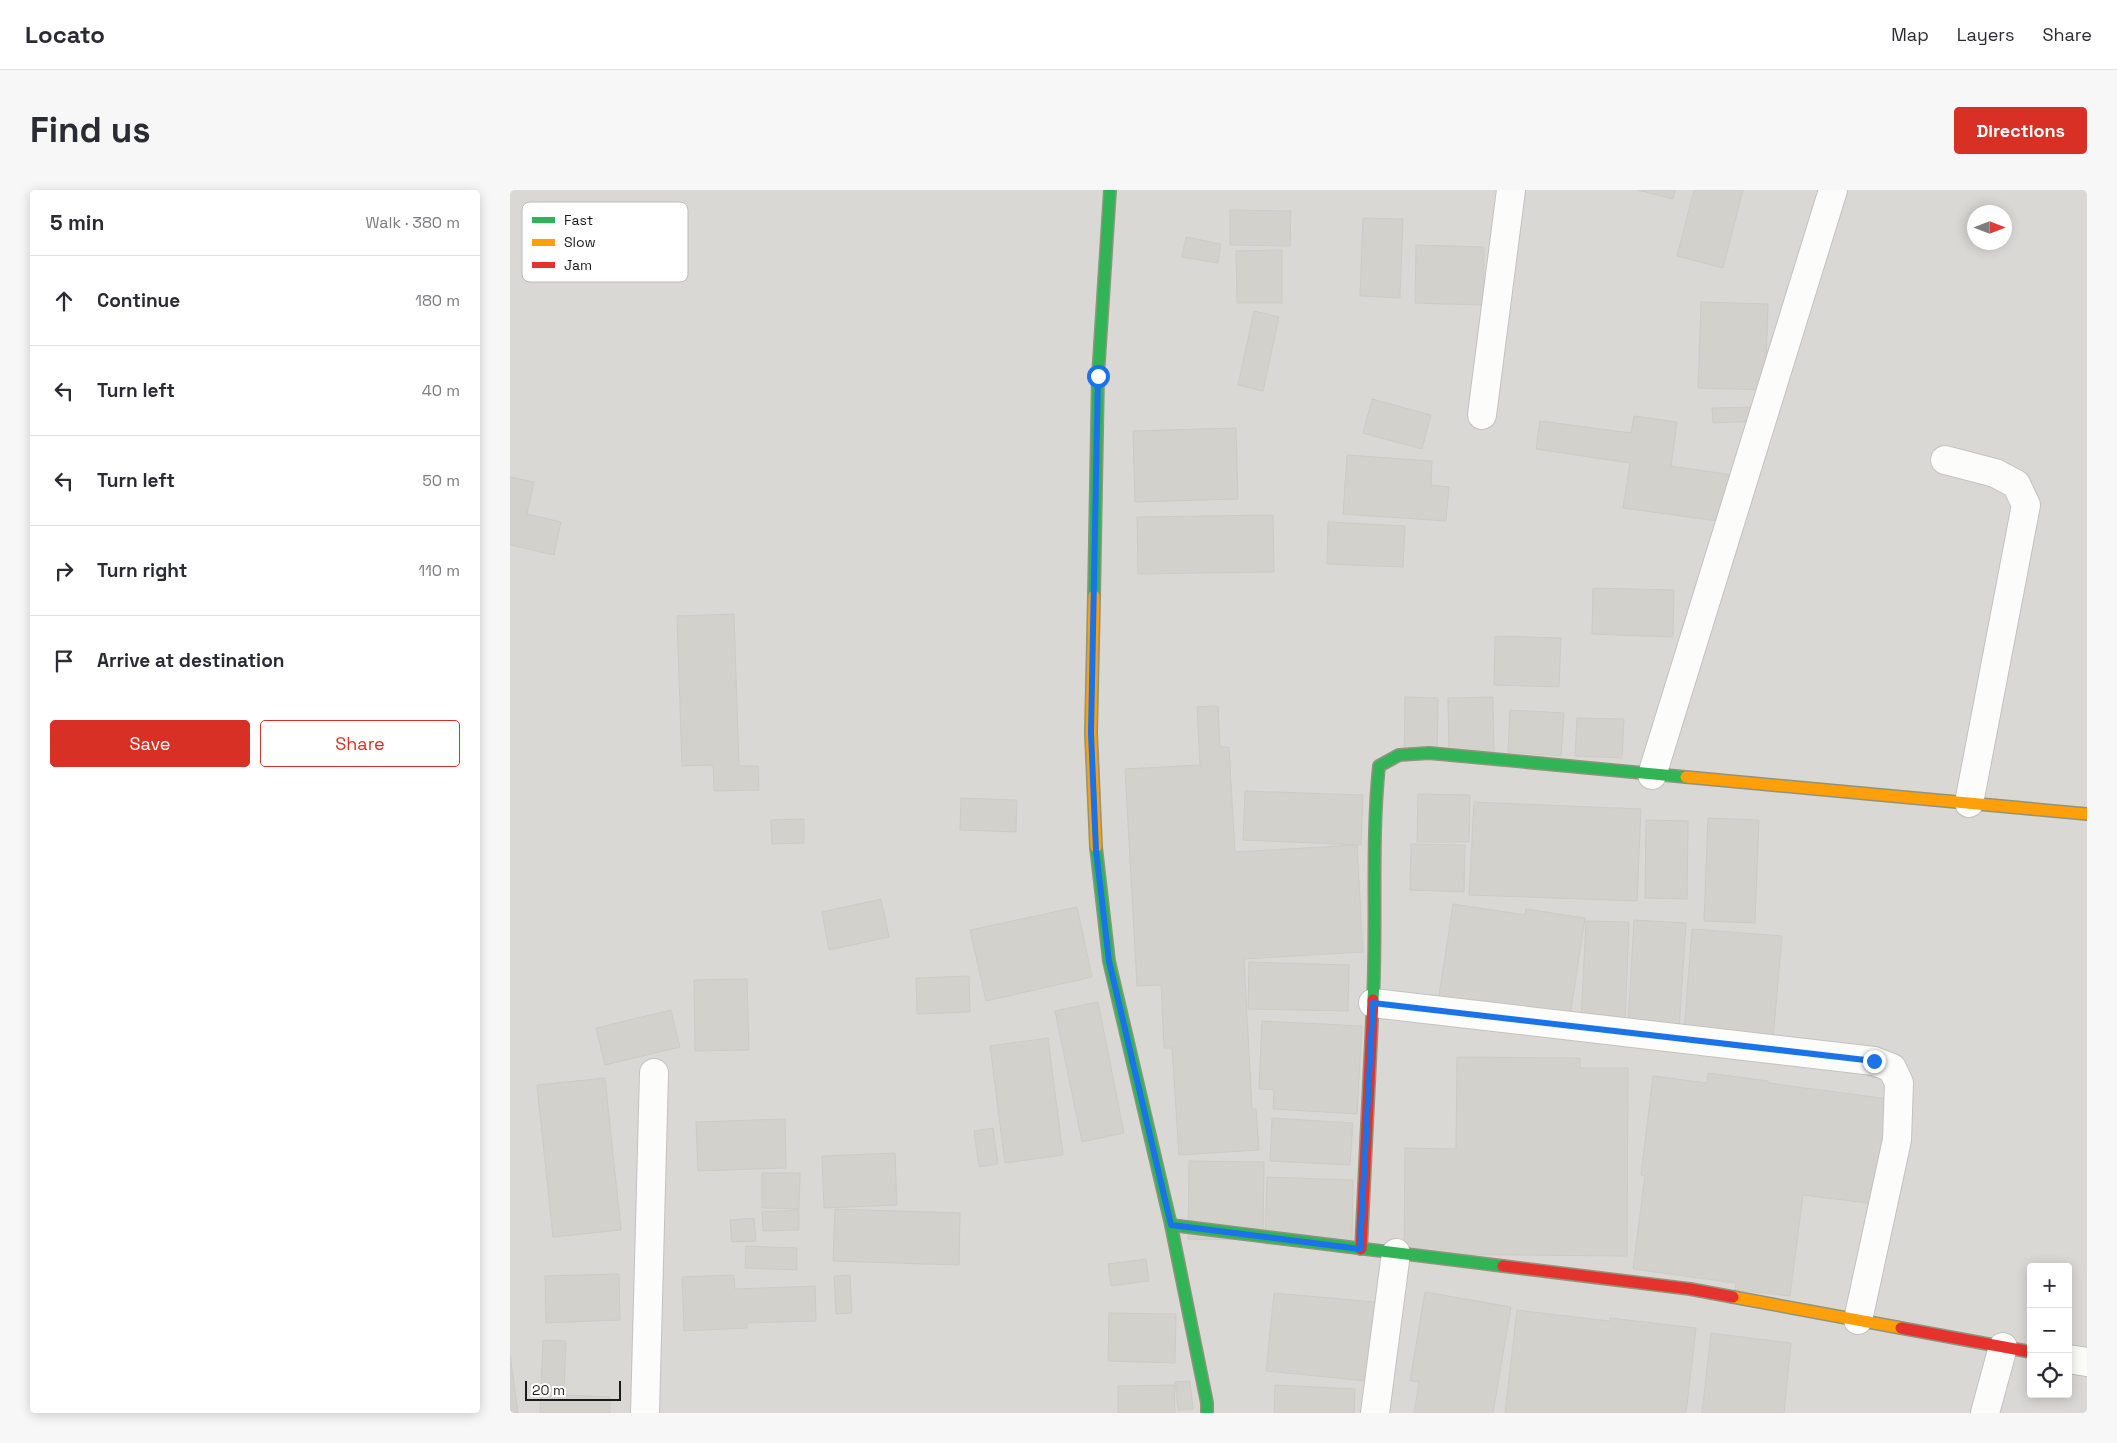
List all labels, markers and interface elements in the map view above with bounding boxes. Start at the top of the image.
text: Locato [25,19,105,50]
text: Map [1891,23,1929,46]
text: Layers [1957,23,2014,46]
text: Share [2042,23,2092,46]
button: Directions [1954,107,2087,154]
text: Find us [30,108,151,152]
legend [522,202,688,282]
north arrow [1967,205,2012,250]
text: 5 min [50,209,104,236]
text: Fast [564,211,593,229]
text: Walk · 380 m [365,212,460,233]
text: Slow [564,233,596,251]
text: Jam [564,256,592,274]
icon: ahead [50,287,78,315]
text: Continue [97,288,180,313]
text: 180 m [415,290,460,311]
route start [1087,365,1110,388]
icon: left [50,377,78,405]
text: Turn left [97,378,175,403]
text: 40 m [422,380,460,401]
icon: left [50,467,78,495]
text: Turn left [97,468,175,493]
text: 50 m [422,470,460,491]
icon: right [50,557,78,585]
text: Turn right [97,558,187,583]
text: 110 m [418,560,460,581]
icon: arrive [50,647,78,675]
text: Arrive at destination [97,648,285,673]
button: Save [50,720,250,767]
button: Share [260,720,460,767]
route end [1863,1050,1886,1073]
map controls [2027,1263,2072,1398]
button: + [2027,1263,2072,1308]
button: − [2027,1308,2072,1353]
button: locate [2027,1353,2072,1398]
scale bar [525,1378,621,1401]
text: 20 m [532,1381,565,1399]

